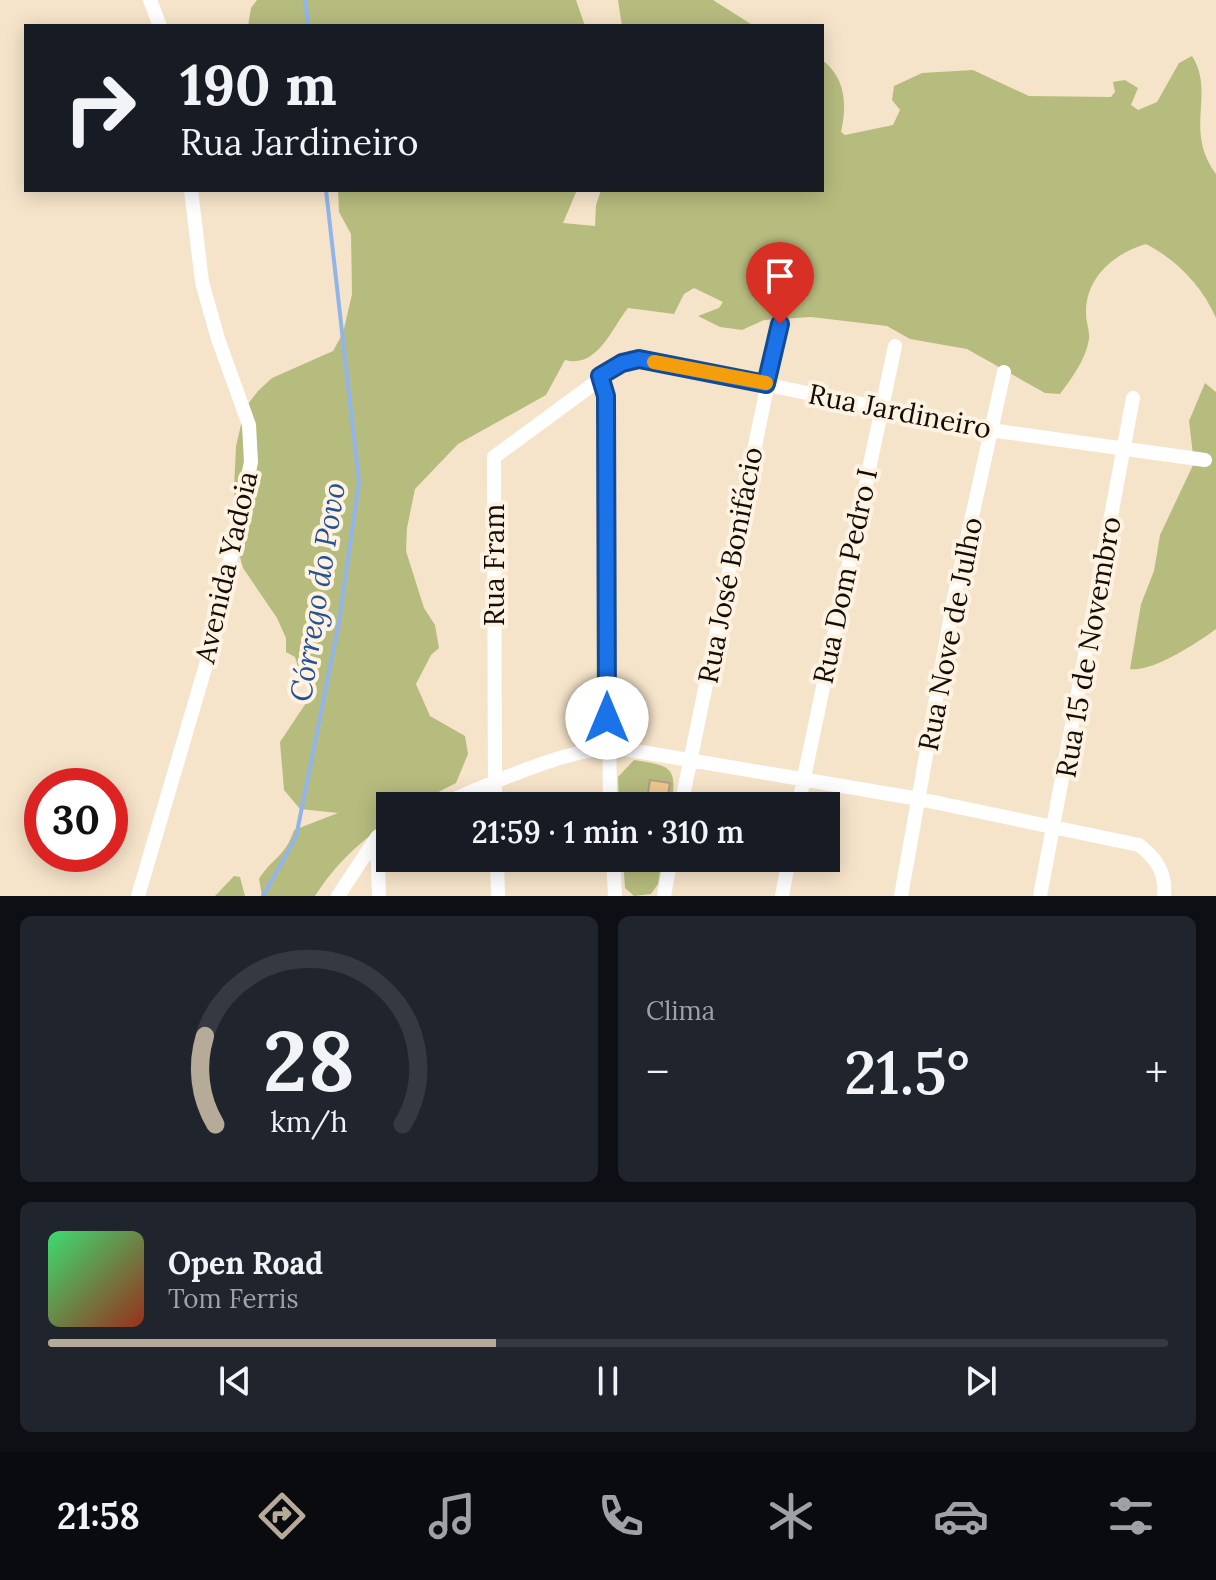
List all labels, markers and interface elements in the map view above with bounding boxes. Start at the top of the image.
text: 190 m [180,49,337,120]
icon: right [48,56,152,160]
text: Rua Jardineiro [180,119,418,165]
pin [746,242,814,324]
icon: arrive [758,254,802,298]
street label: Rua Jardineiro [806,376,994,446]
street label: Rua José Bonifácio [689,444,771,686]
street label: Rua Dom Pedro I [805,465,885,687]
street label: Avenida Yadoia [186,468,266,667]
water label: Córrego do Povo [281,480,353,704]
street label: Rua Fram [476,504,512,626]
street label: Rua Nove de Julho [910,514,990,754]
street label: Rua 15 de Novembro [1047,514,1129,780]
position arrow [565,676,649,760]
speed limit sign: 30 [24,768,128,872]
text: 21:59 · 1 min · 310 m [472,813,744,851]
text: Clima [646,994,715,1027]
text: 28 [263,1007,355,1114]
text: 21.5° [844,1034,970,1110]
text: − [646,1044,669,1100]
text: + [1145,1044,1168,1100]
text: km/h [270,1103,348,1140]
text: Open Road [168,1244,323,1282]
text: Tom Ferris [168,1282,298,1315]
icon: previous [213,1359,257,1403]
icon: pause [586,1359,630,1403]
icon: next [959,1359,1003,1403]
icon: directions [254,1488,310,1544]
icon: music [424,1488,480,1544]
icon: phone [593,1488,649,1544]
icon: climate [763,1488,819,1544]
icon: car [933,1488,989,1544]
icon: filters [1103,1488,1159,1544]
text: 21:58 [57,1493,140,1539]

